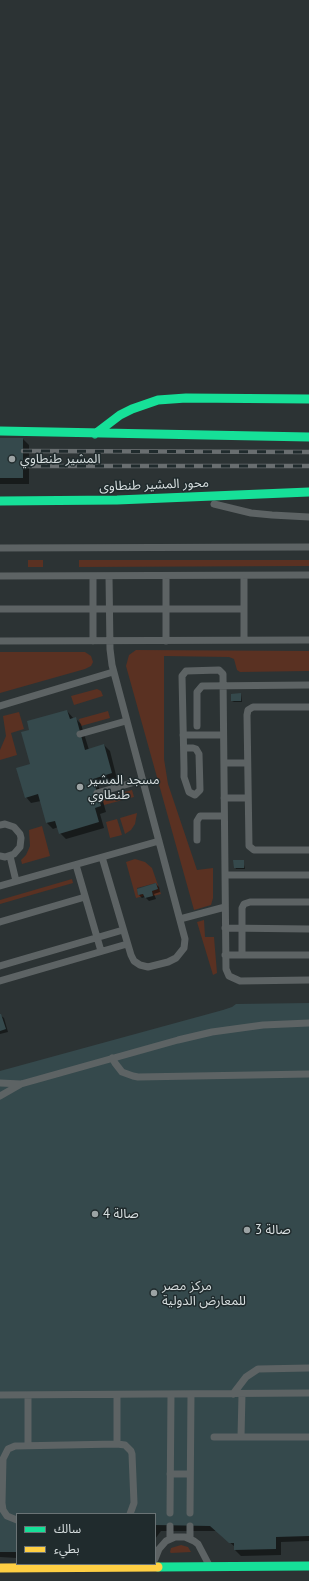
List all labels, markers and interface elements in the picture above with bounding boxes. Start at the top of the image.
place label: المشير طنطاوي [20,451,100,467]
marker: المشير طنطاوي [7,454,17,464]
street label: محور المشير طنطاوى [99,475,209,495]
place label: مسجد المشير طنطاوي [88,772,160,803]
marker: مسجد المشير طنطاوي [75,782,85,792]
place label: صالة 4 [103,1206,139,1222]
marker: صالة 4 [90,1209,100,1219]
place label: صالة 3 [255,1222,291,1238]
marker: صالة 3 [242,1225,252,1235]
place label: مركز مصر للمعارض الدولية [162,1278,246,1309]
marker: مركز مصر للمعارض الدولية [149,1288,159,1298]
legend [16,1513,156,1565]
text: سالك [54,1521,81,1536]
text: بطيء [54,1541,80,1556]

